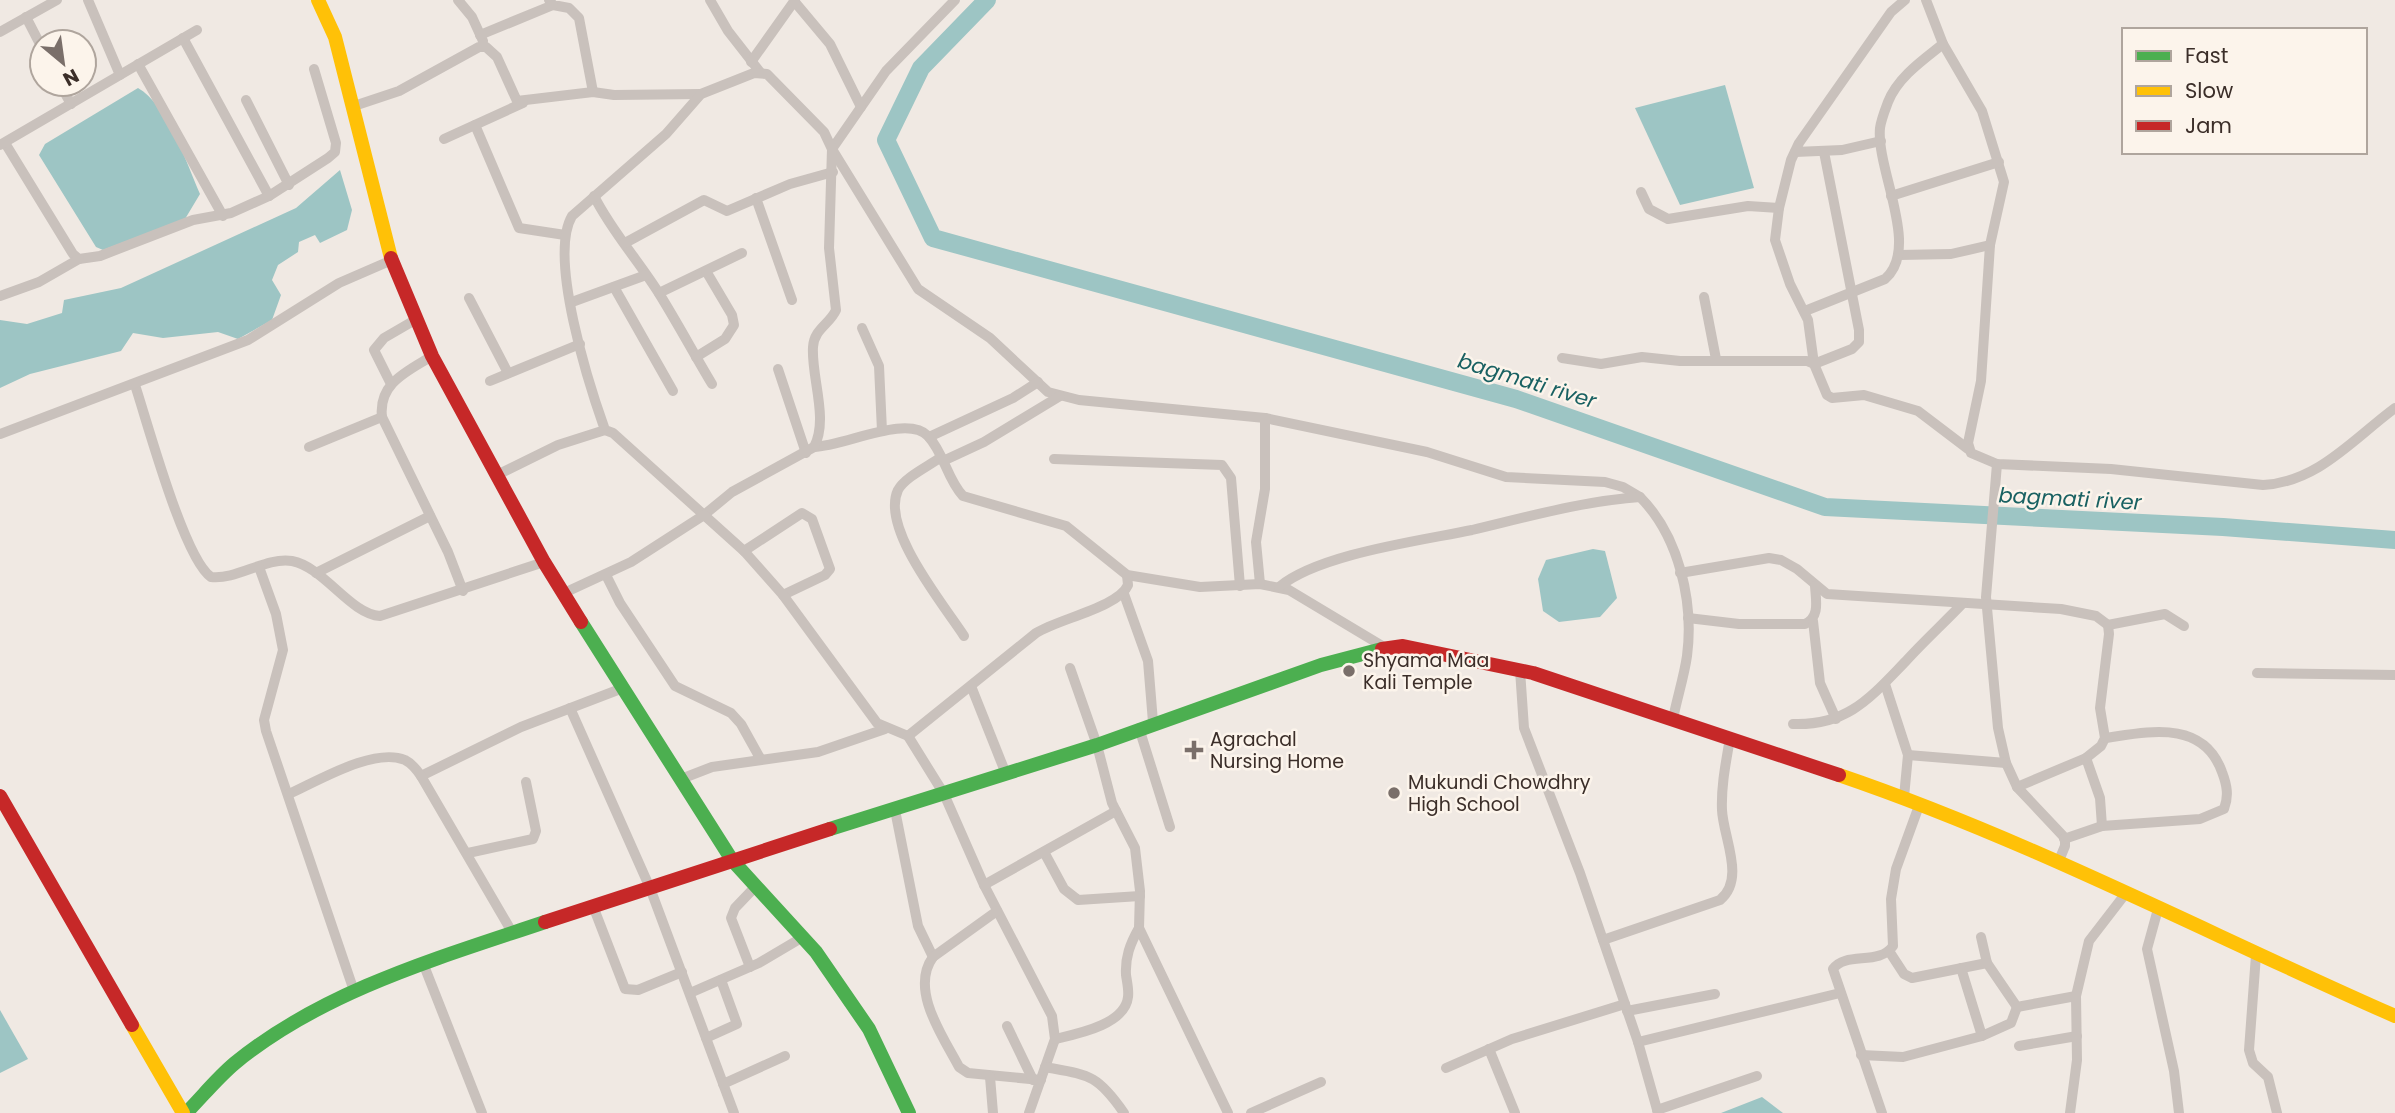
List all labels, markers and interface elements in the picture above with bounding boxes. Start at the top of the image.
north arrow [28,28,98,98]
legend [2122,28,2367,154]
text: Fast [2185,41,2228,70]
text: N [58,62,84,93]
text: Slow [2185,76,2233,105]
text: Jam [2185,111,2232,140]
water label: bagmati river [1454,346,1601,416]
water label: bagmati river [1998,480,2143,517]
place label: Shyama Maa Kali Temple [1363,647,1489,696]
marker: Shyama Maa Kali Temple [1341,663,1357,679]
place label: Agrachal Nursing Home [1210,726,1344,775]
marker: Agrachal Nursing Home [1184,740,1204,760]
place label: Mukundi Chowdhry High School [1408,769,1591,818]
marker: Mukundi Chowdhry High School [1386,785,1402,801]

